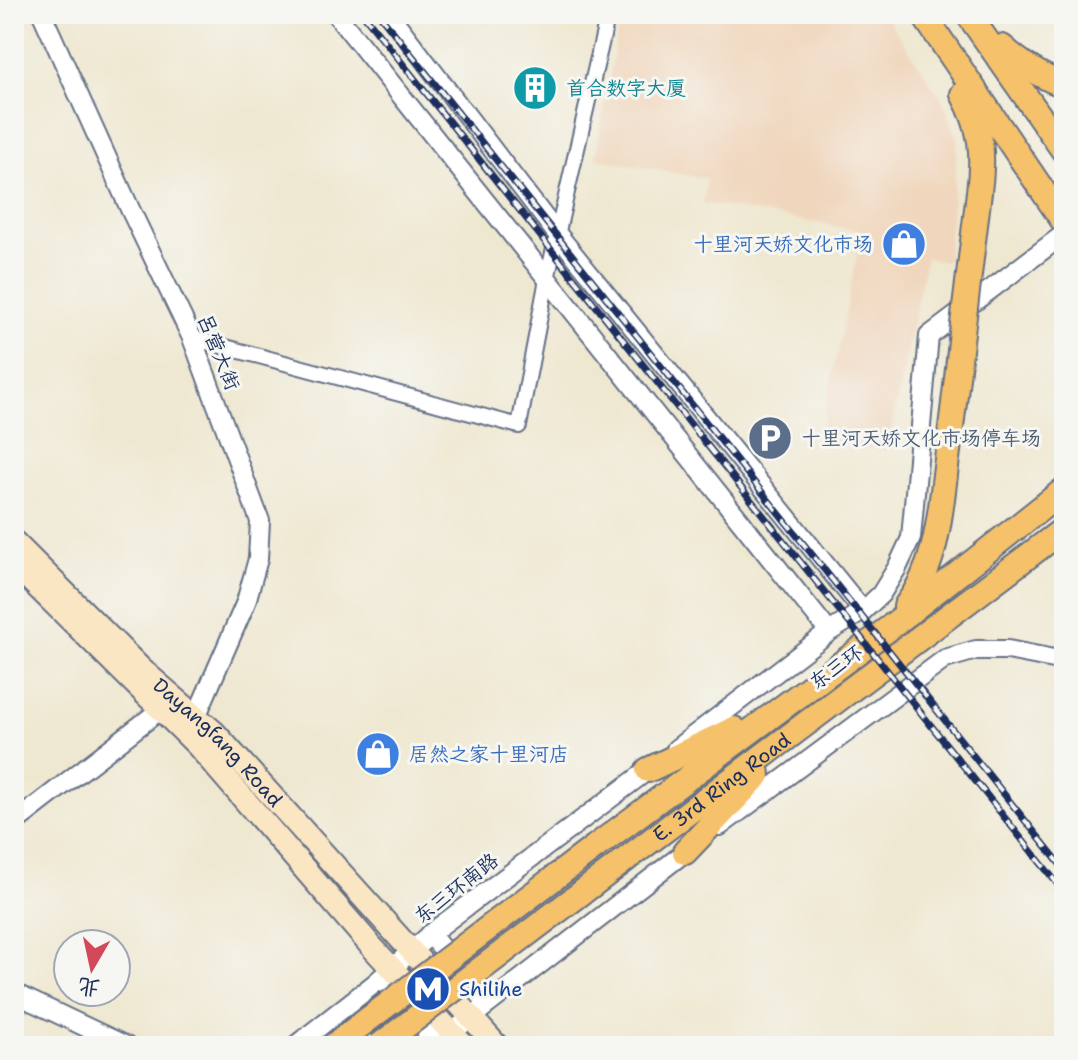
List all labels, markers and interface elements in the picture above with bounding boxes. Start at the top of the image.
building icon: 首合数字大厦 [511,64,559,112]
place label: 首合数字大厦 [566,75,686,101]
shop icon: 十里河天娇文化市场 [880,220,928,268]
place label: 十里河天娇文化市场 [693,231,873,257]
street label: 吕营大街 [192,310,246,394]
parking icon: 十里河天娇文化市场停车场 [746,414,794,462]
place label: 十里河天娇文化市场停车场 [801,425,1041,451]
street label: 东三环 [804,639,868,695]
street label: Dayangfang Road [148,672,288,813]
street label: E. 3rd Ring Road [647,727,796,848]
shop icon: 居然之家十里河店 [354,730,402,778]
place label: 居然之家十里河店 [409,741,569,767]
street label: 东三环南路 [409,846,504,929]
north arrow [52,928,132,1008]
metro station icon: Shilihe [404,965,452,1013]
text: 北 [76,971,102,1003]
place label: Shilihe [459,976,523,1002]

